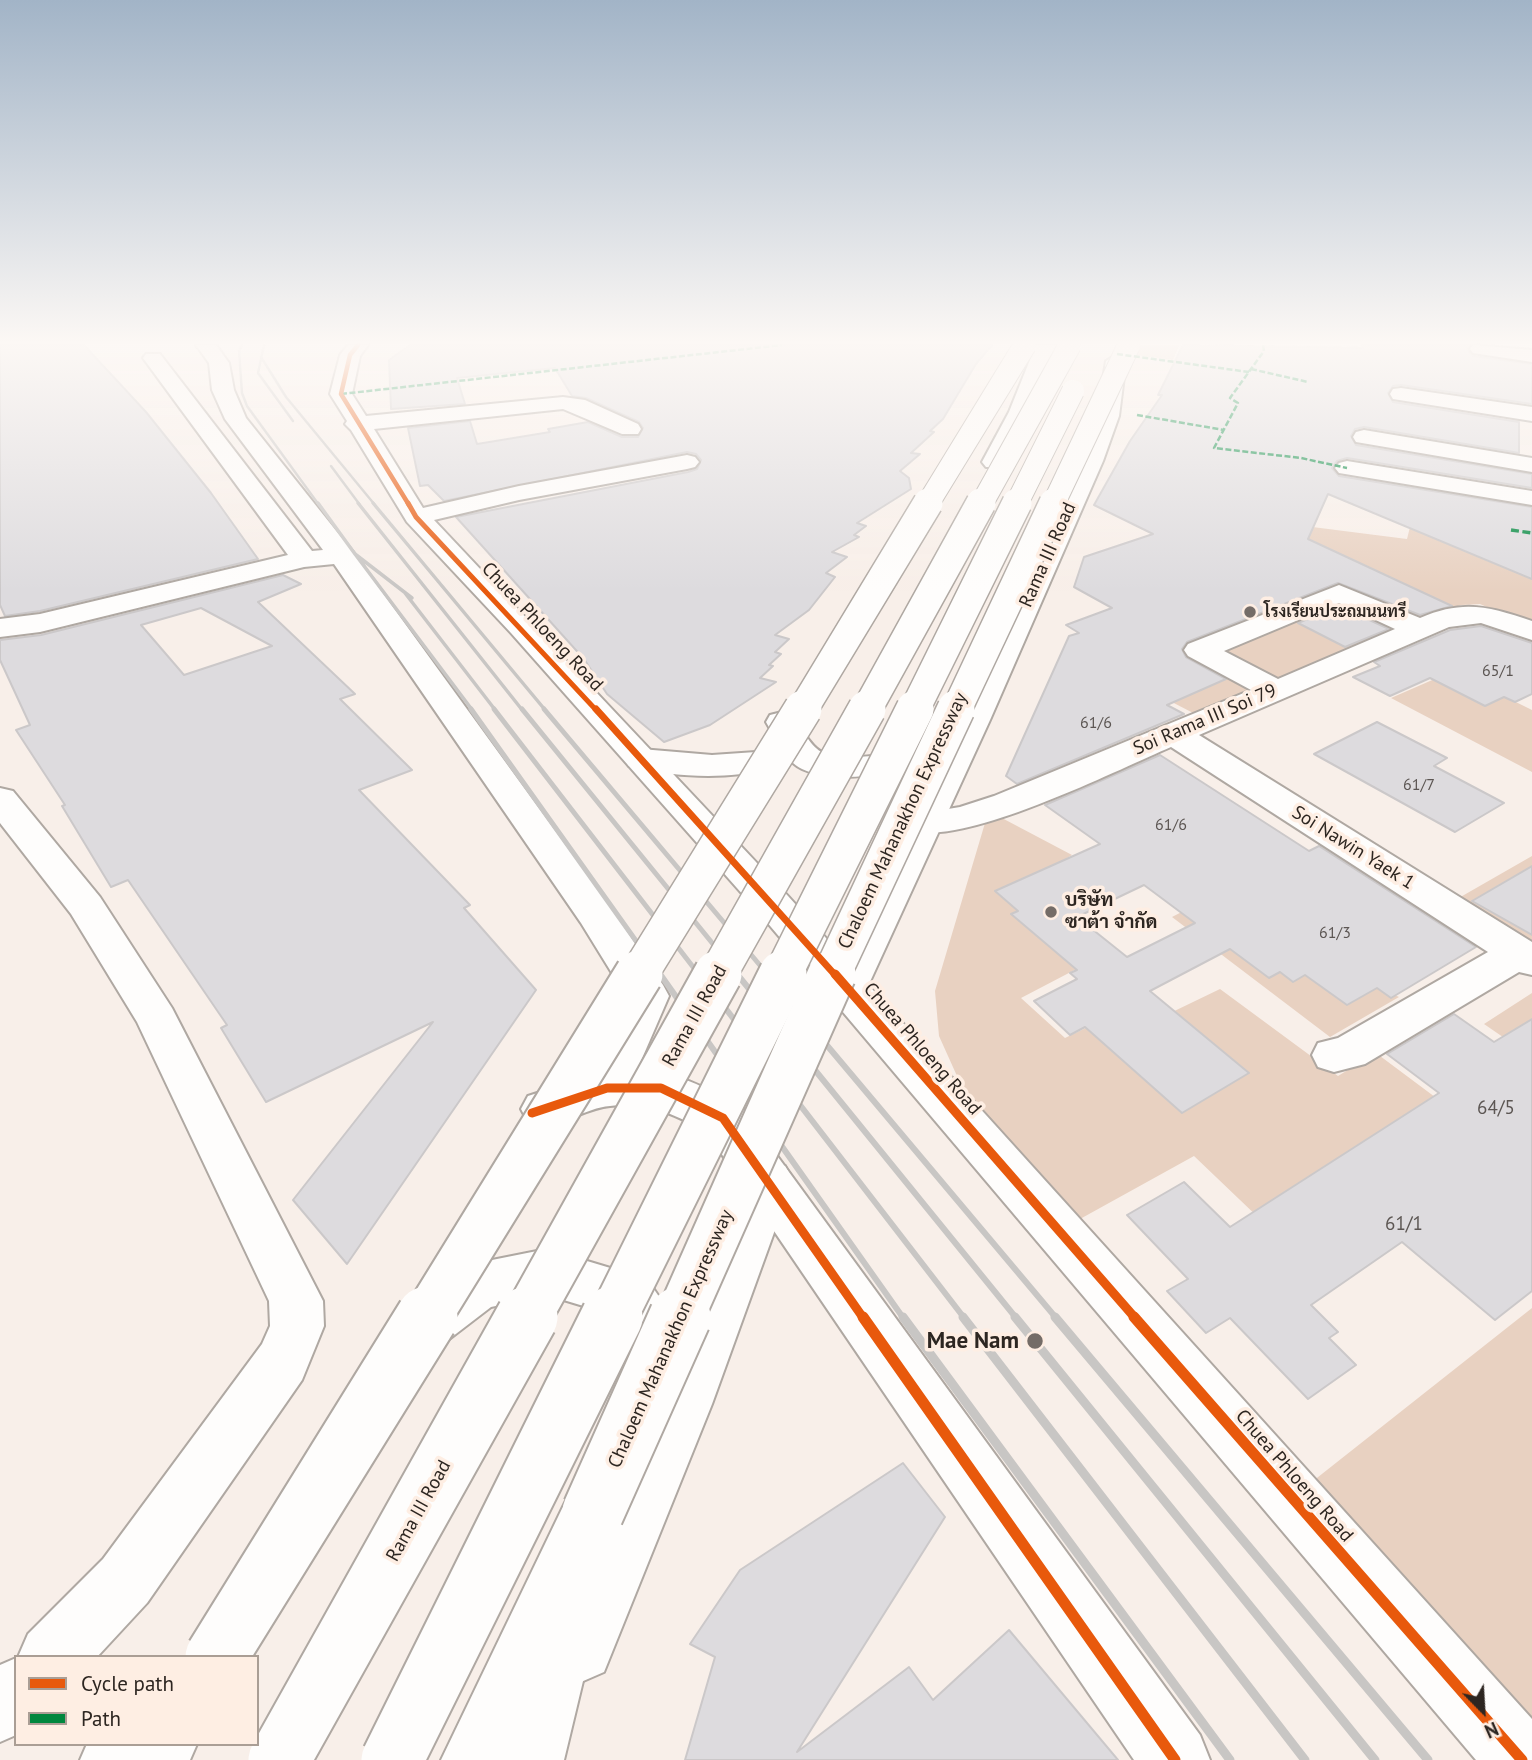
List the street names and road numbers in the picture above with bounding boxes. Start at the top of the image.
street label: Rama III Road [1015,499,1081,611]
street label: Chuea Phloeng Road [476,558,608,696]
street label: Soi Rama III Soi 79 [1130,679,1280,761]
street label: Chaloem Mahanakhon Expressway [833,689,973,953]
street label: Soi Nawin Yaek 1 [1288,801,1418,895]
street label: Rama III Road [658,961,732,1071]
street label: Chuea Phloeng Road [858,978,986,1120]
street label: Chaloem Mahanakhon Expressway [604,1206,738,1472]
street label: Chuea Phloeng Road [1230,1405,1358,1547]
street label: Rama III Road [382,1456,456,1566]

